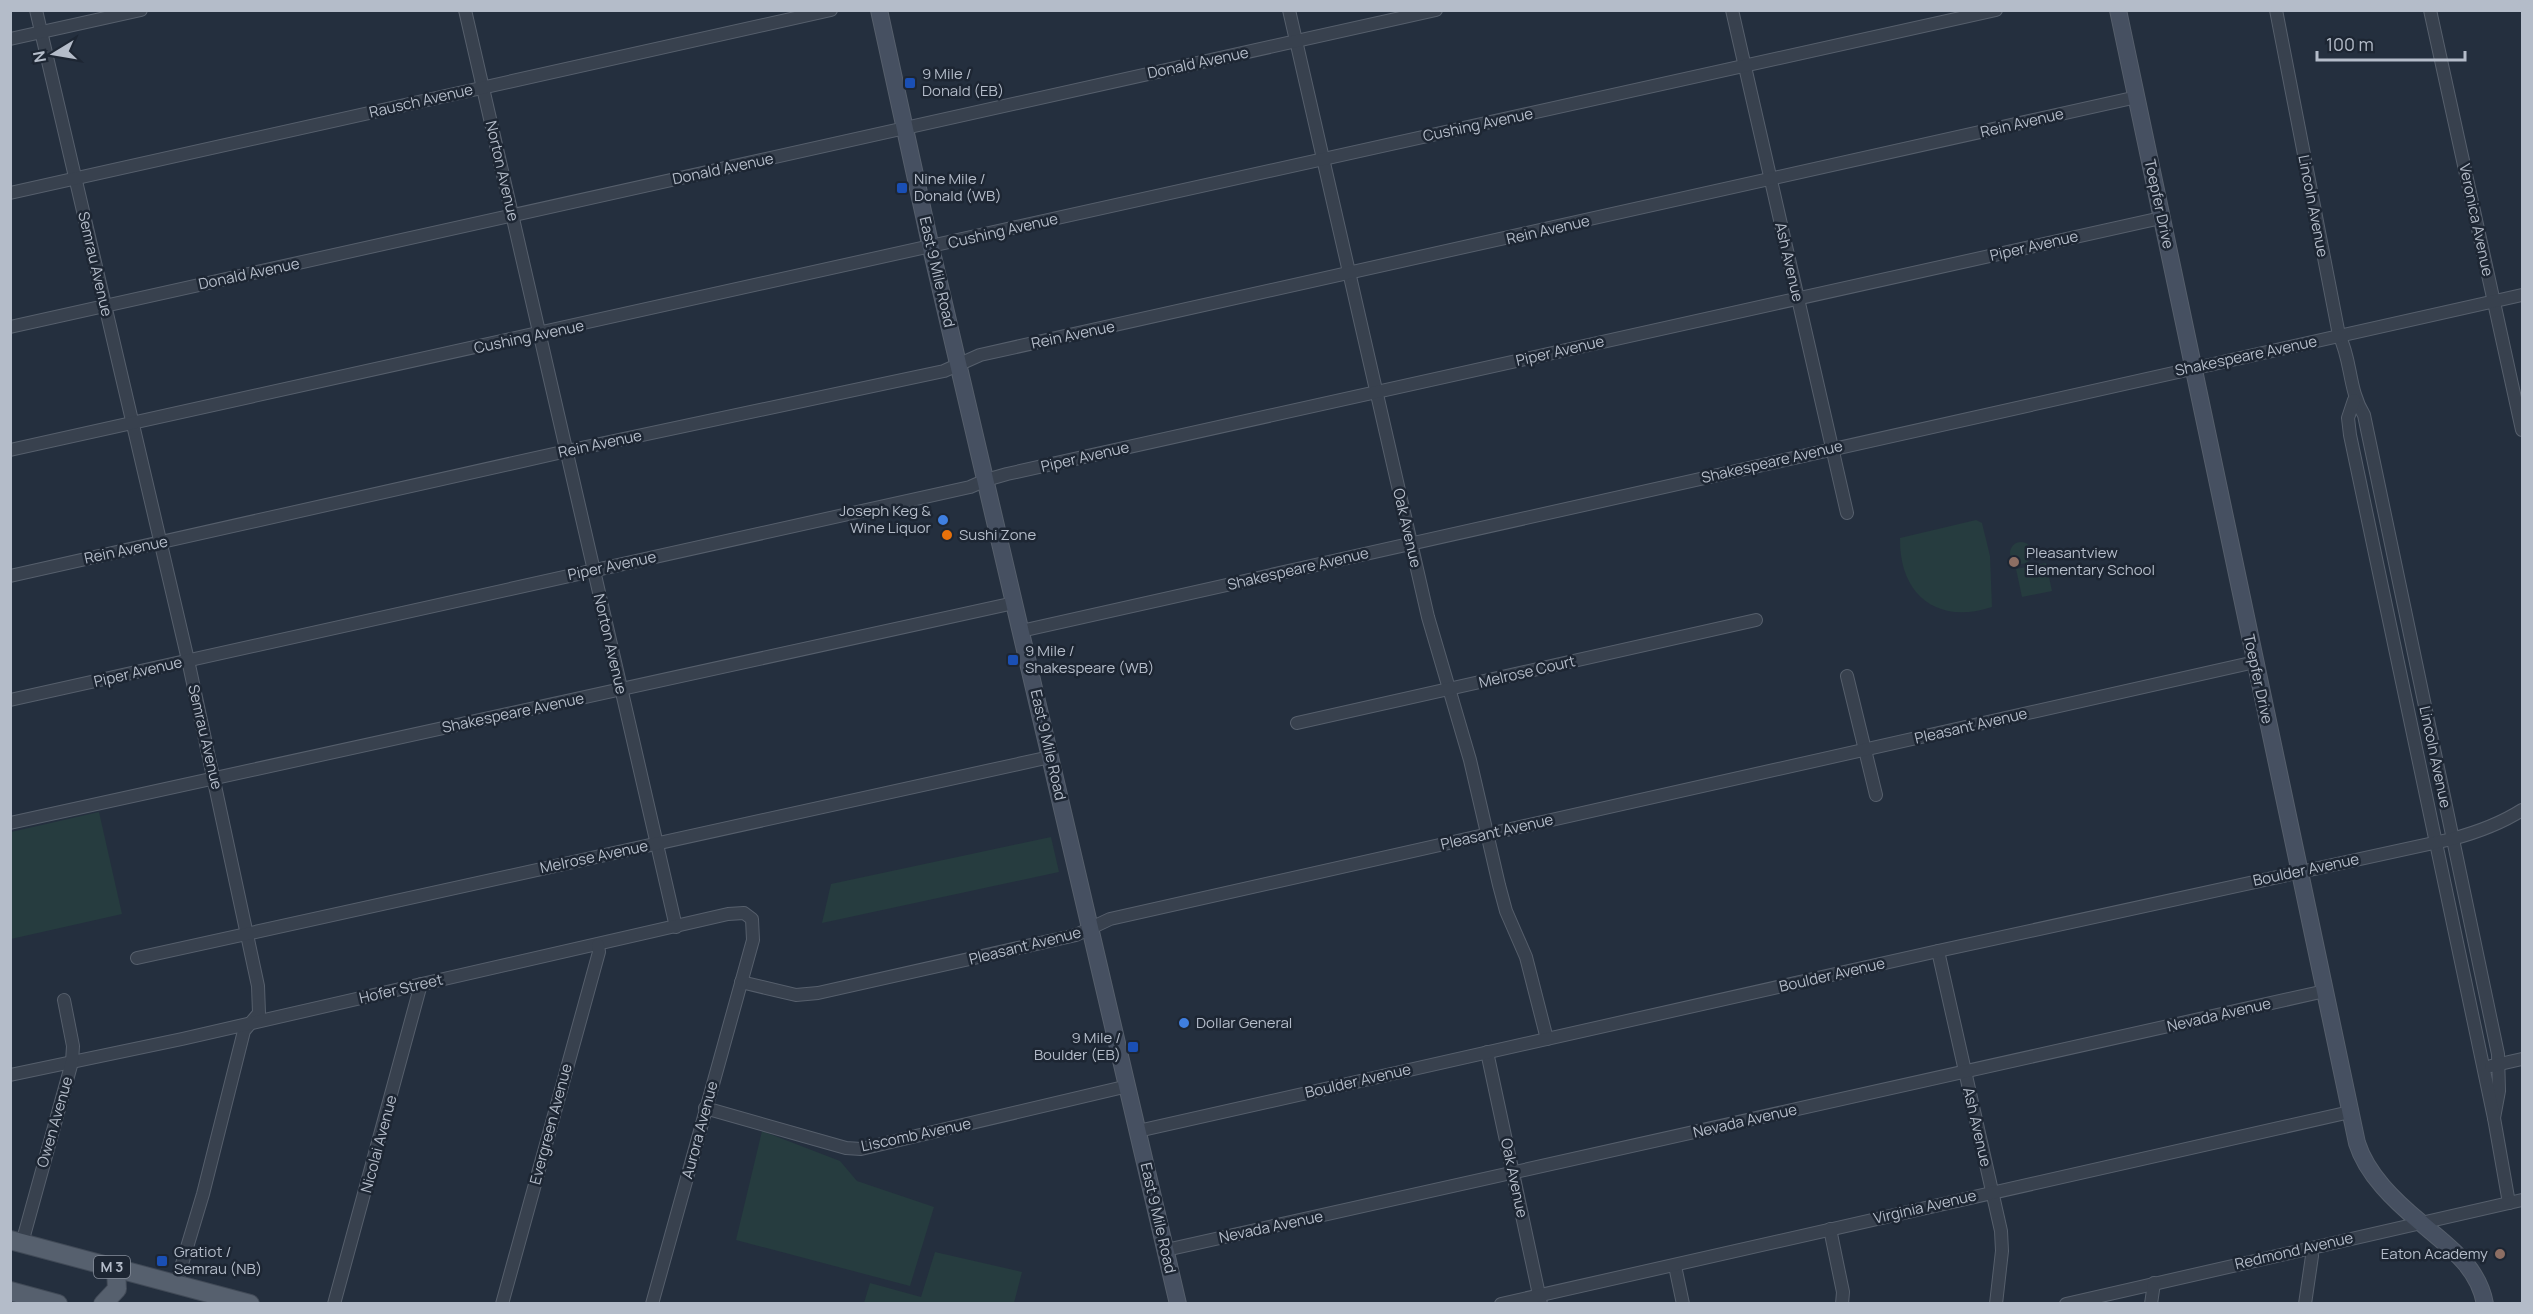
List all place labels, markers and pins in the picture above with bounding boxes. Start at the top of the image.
place label: 9 Mile / Donald (EB) [922,63,1004,101]
marker: 9 Mile / Donald (EB) [903,76,917,90]
place label: Nine Mile / Donald (WB) [914,168,1002,206]
marker: Nine Mile / Donald (WB) [895,181,909,195]
place label: Joseph Keg & Wine Liquor [839,500,932,538]
marker: Joseph Keg & Wine Liquor [936,513,950,527]
place label: Sushi Zone [959,524,1036,545]
marker: Sushi Zone [940,528,954,542]
place label: Pleasantview Elementary School [2026,542,2155,580]
marker: Pleasantview Elementary School [2007,555,2021,569]
place label: 9 Mile / Shakespeare (WB) [1025,640,1154,678]
marker: 9 Mile / Shakespeare (WB) [1006,653,1020,667]
place label: Dollar General [1196,1012,1292,1033]
marker: Dollar General [1177,1016,1191,1030]
place label: 9 Mile / Boulder (EB) [1034,1027,1121,1065]
marker: 9 Mile / Boulder (EB) [1126,1040,1140,1054]
place label: Gratiot / Semrau (NB) [174,1241,262,1279]
place label: Eaton Academy [2381,1243,2488,1264]
marker: Eaton Academy [2493,1247,2507,1261]
marker: Gratiot / Semrau (NB) [155,1254,169,1268]

